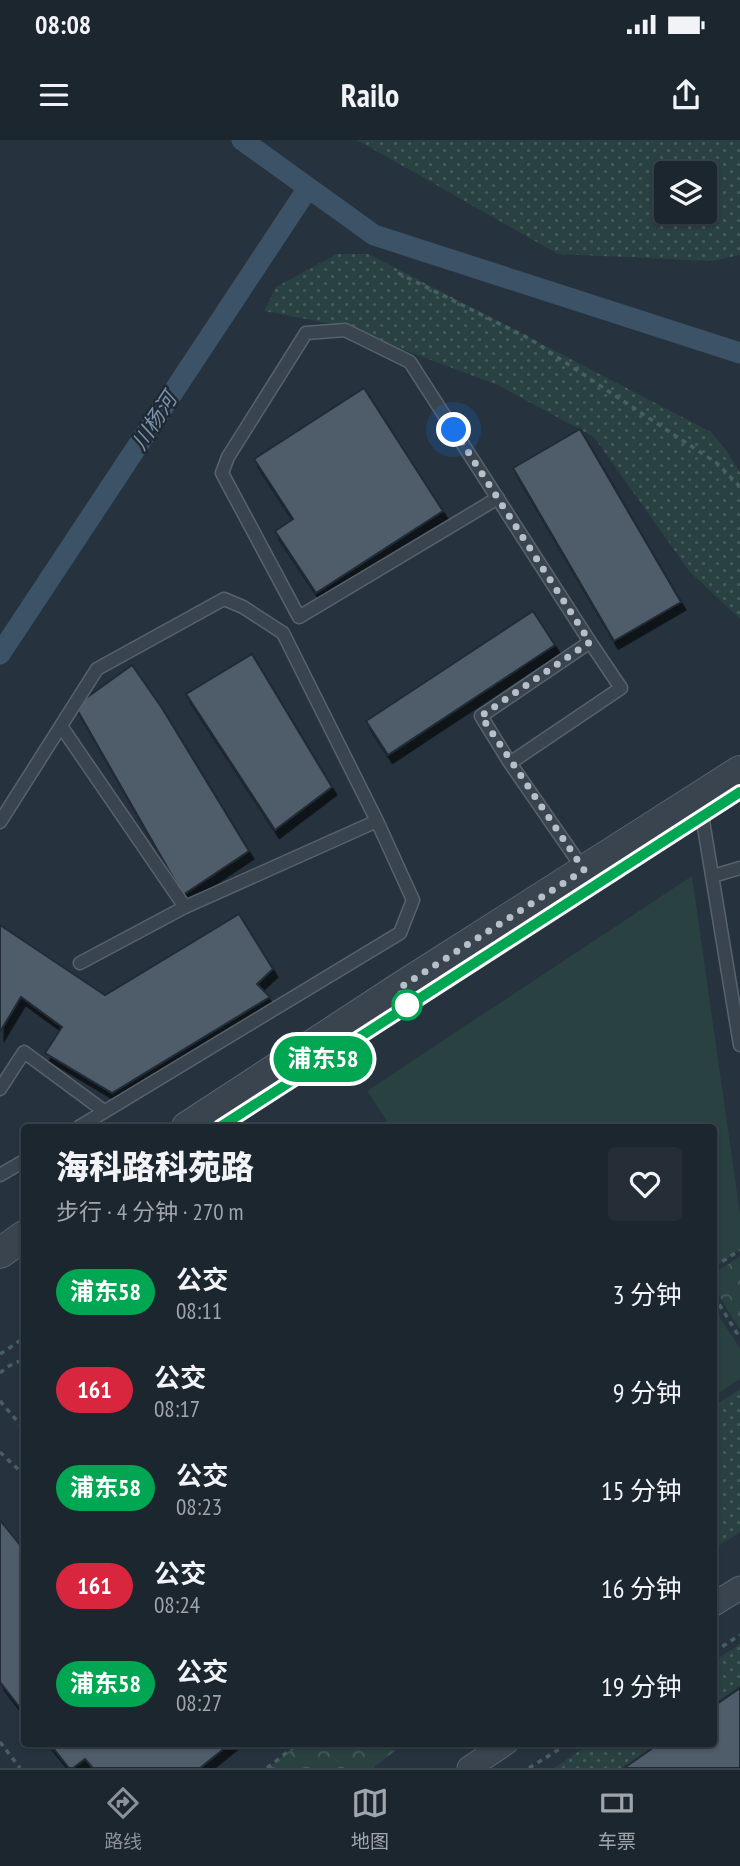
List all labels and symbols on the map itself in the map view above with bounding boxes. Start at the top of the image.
water label: 川杨河 [126,384,185,455]
your location [436,412,471,447]
unlabelled marker [392,990,422,1020]
line badge: 浦东58 [274,1036,372,1082]

